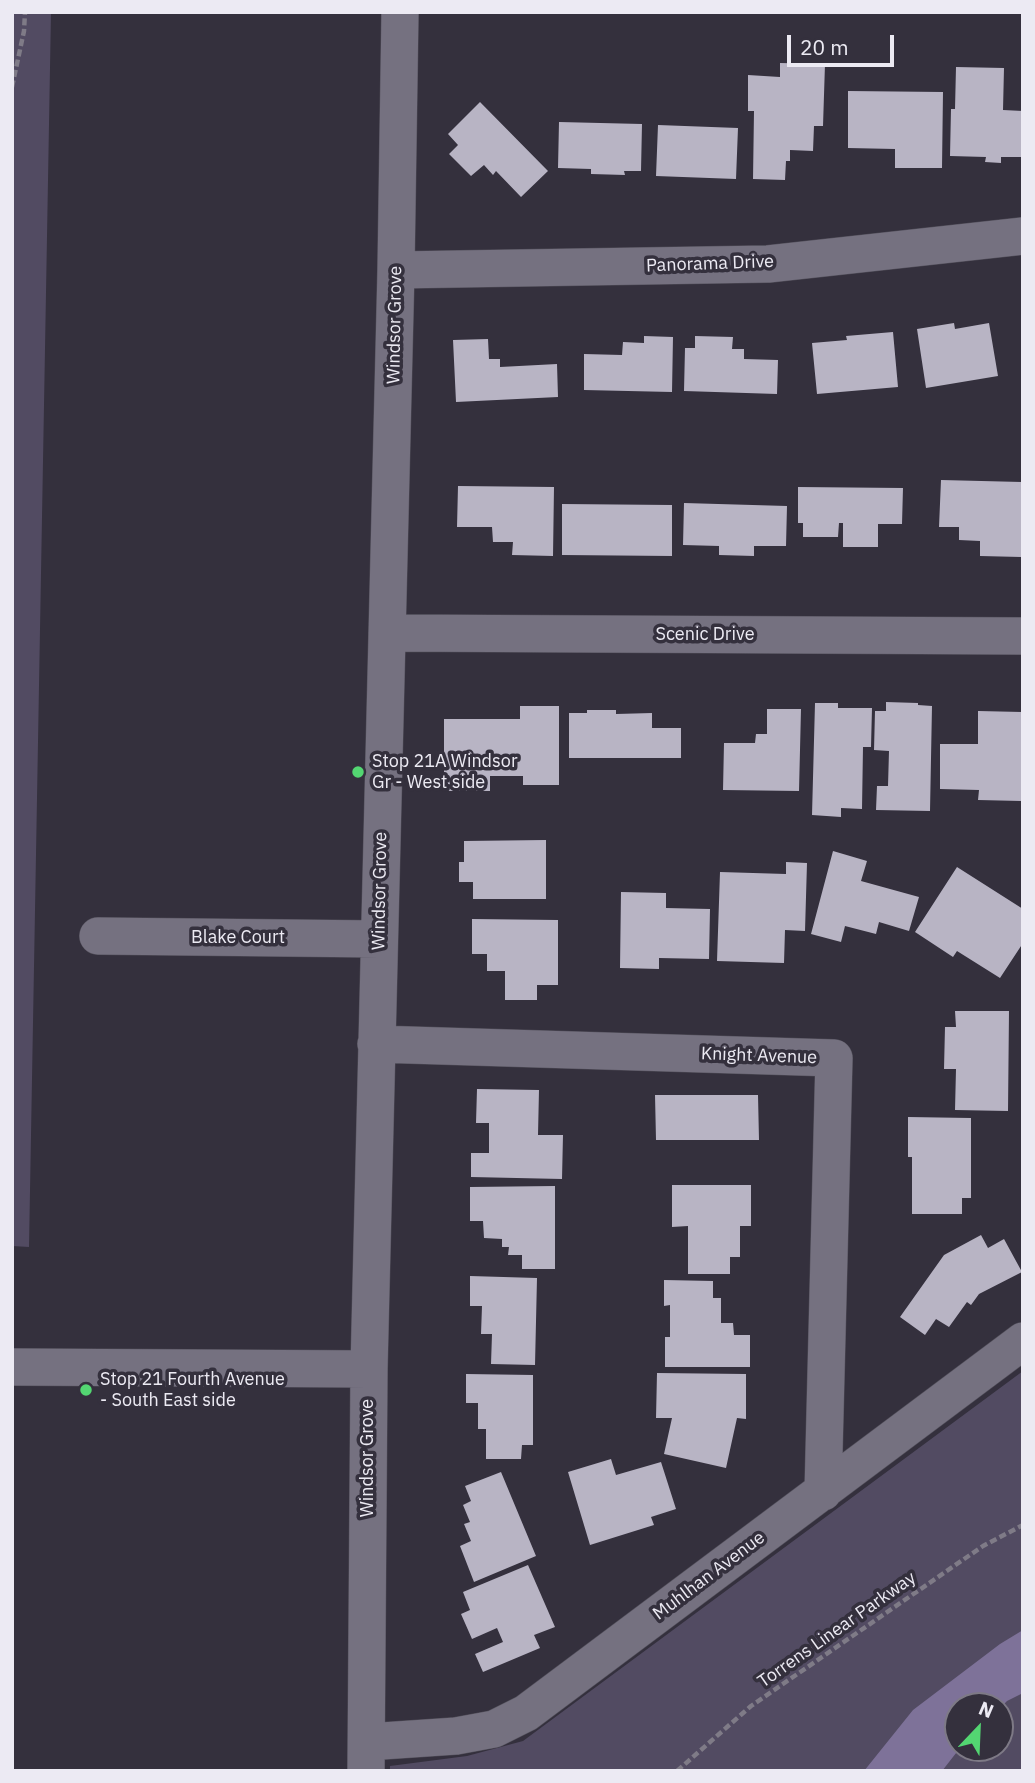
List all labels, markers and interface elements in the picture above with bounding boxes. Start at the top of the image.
scale bar [790,21,897,65]
text: 20 m [800,33,849,61]
street label: Panorama Drive [646,251,774,277]
street label: Windsor Grove [383,266,407,384]
street label: Scenic Drive [655,624,755,646]
place label: Stop 21A Windsor Gr - West side [372,751,518,794]
marker: Stop 21A Windsor Gr - West side [350,764,366,780]
street label: Windsor Grove [368,832,392,950]
street label: Blake Court [191,927,285,949]
street label: Knight Avenue [700,1043,818,1069]
place label: Stop 21 Fourth Avenue - South East side [100,1369,285,1412]
marker: Stop 21 Fourth Avenue - South East side [78,1382,94,1398]
street label: Windsor Grove [357,1399,379,1517]
street label: Muhlhan Avenue [649,1527,769,1625]
street label: Torrens Linear Parkway [754,1567,920,1693]
north arrow [944,1692,1014,1762]
text: N [975,1696,997,1723]

